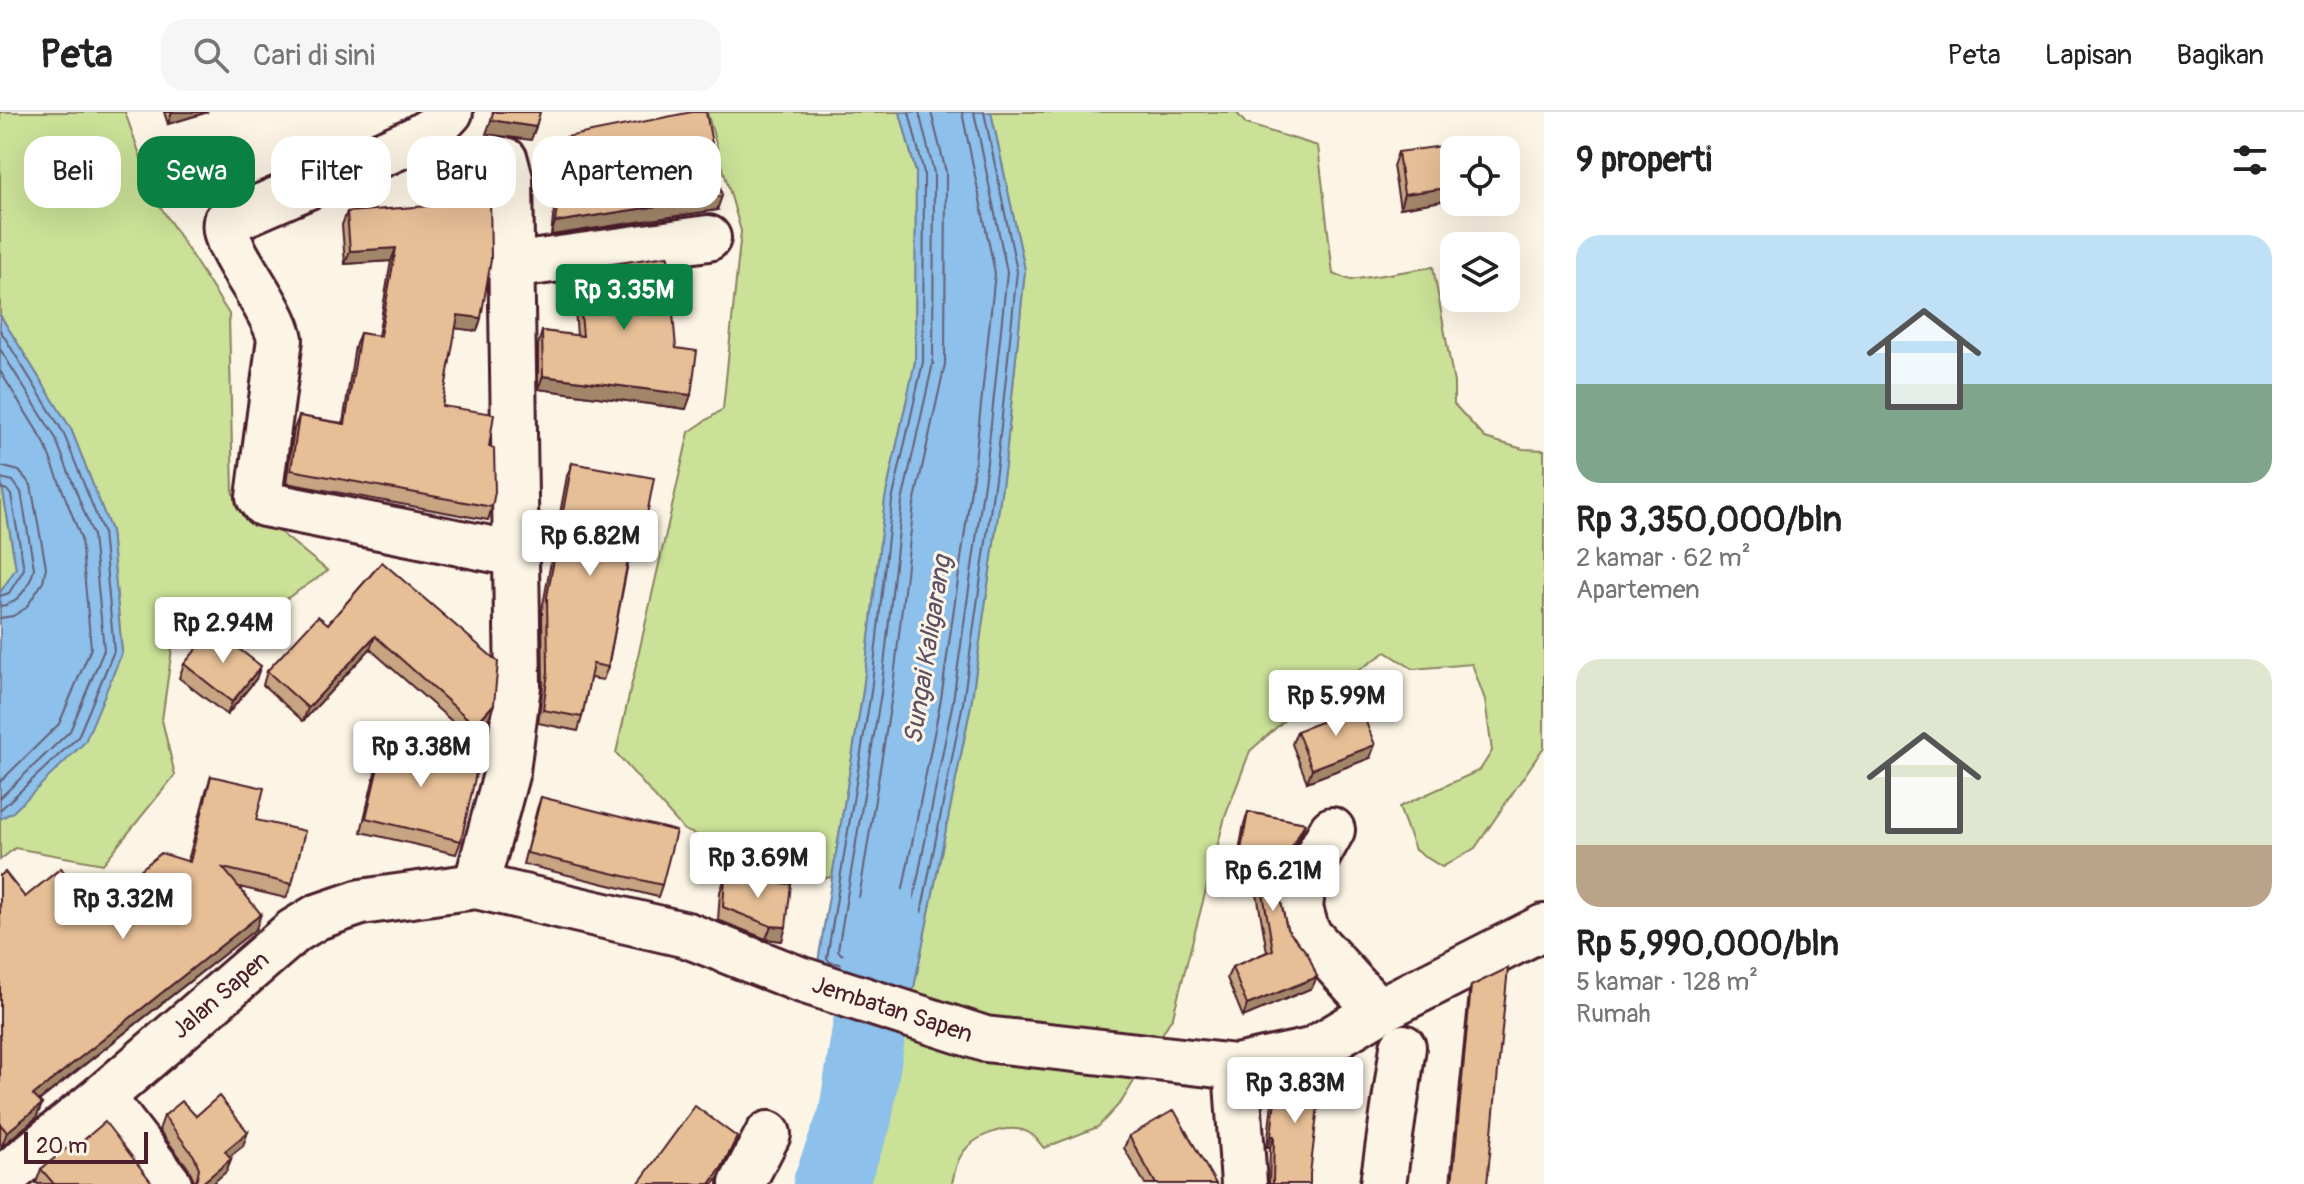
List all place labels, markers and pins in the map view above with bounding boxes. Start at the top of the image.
pin: Rp 3.35M [541,264,707,332]
pin: Rp 6.82M [507,510,673,578]
pin: Rp 2.94M [140,597,306,665]
pin: Rp 5.99M [1253,670,1419,738]
pin: Rp 3.38M [338,721,504,789]
pin: Rp 3.69M [675,832,841,900]
pin: Rp 6.21M [1190,845,1356,913]
pin: Rp 3.32M [40,873,206,941]
pin: Rp 3.83M [1212,1057,1378,1125]

